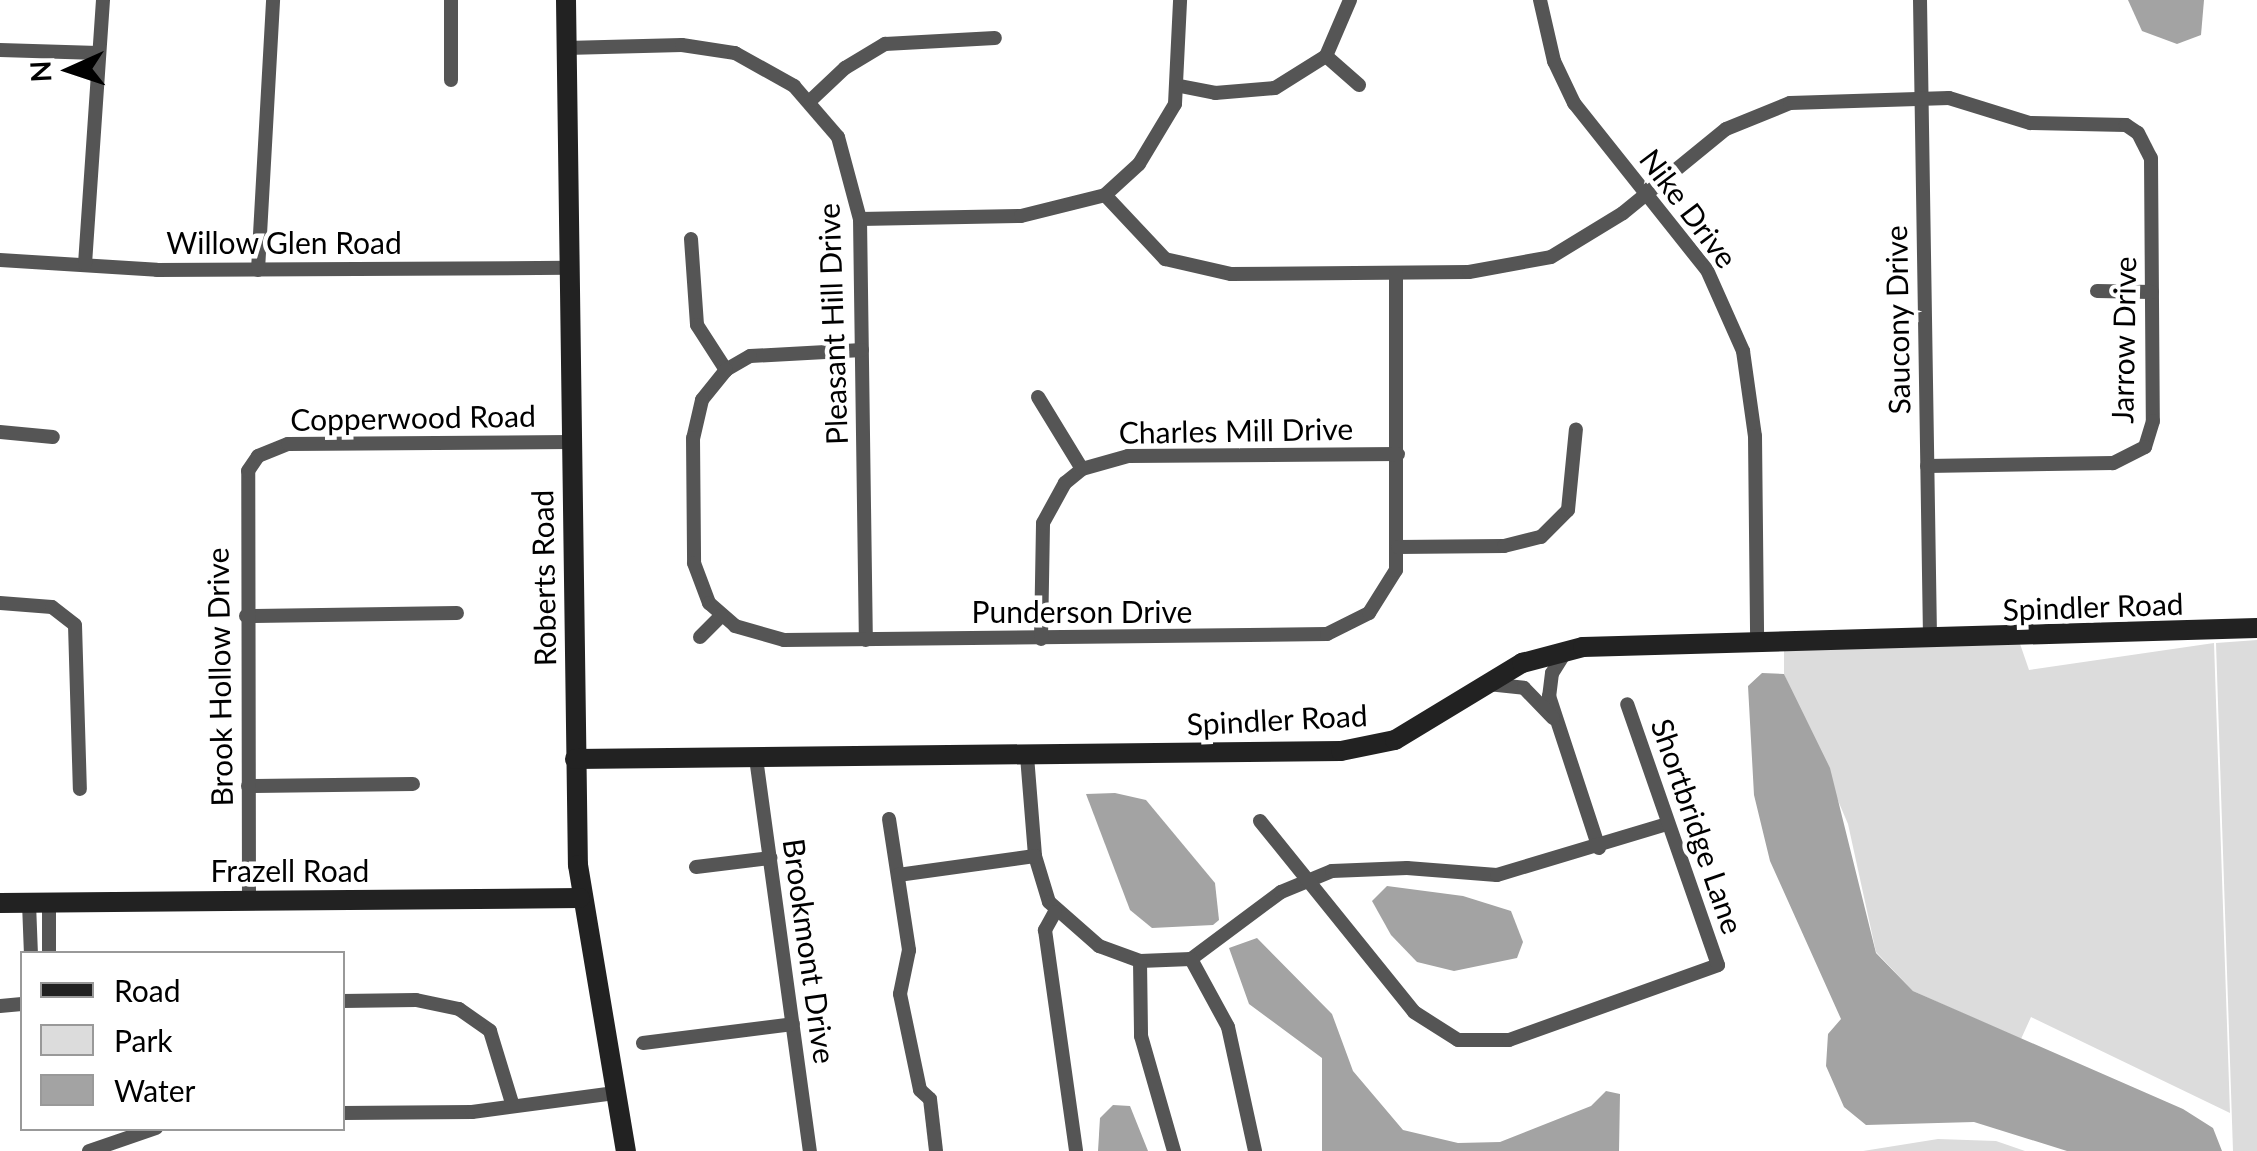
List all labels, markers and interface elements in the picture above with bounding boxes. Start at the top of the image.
north arrow [20,20,120,120]
text: N [23,60,58,83]
street label: Nike Drive [1633,142,1745,274]
street label: Pleasant Hill Drive [810,203,854,445]
street label: Willow Glen Road [166,224,402,260]
street label: Saucony Drive [1877,225,1917,415]
street label: Jarrow Drive [2104,256,2142,424]
street label: Copperwood Road [290,397,536,437]
street label: Charles Mill Drive [1119,410,1353,450]
street label: Roberts Road [523,490,563,666]
street label: Brook Hollow Drive [199,547,239,807]
street label: Spindler Road [2002,585,2184,627]
street label: Punderson Drive [972,593,1192,629]
street label: Spindler Road [1185,696,1369,742]
street label: Shortbridge Lane [1644,714,1752,938]
street label: Brookmont Drive [776,836,844,1066]
street label: Frazell Road [211,852,369,888]
legend [20,951,345,1131]
text: Road [114,972,181,1008]
text: Park [114,1022,173,1058]
text: Water [114,1072,196,1108]

